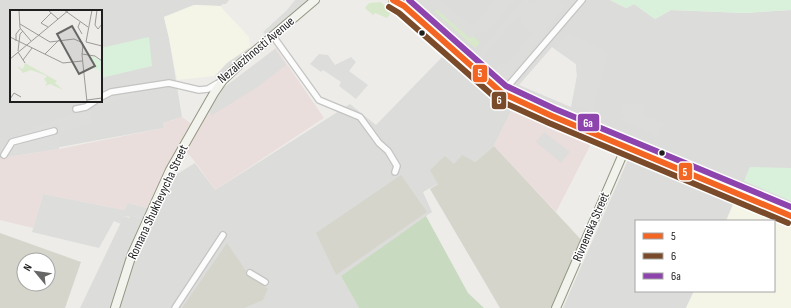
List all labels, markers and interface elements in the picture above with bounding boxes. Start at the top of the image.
inset map [10,10,102,102]
street label: Nezalezhnosti Avenue [214,13,298,87]
unlabelled marker [417,28,427,38]
line badge: 5 [472,64,488,83]
text: 5 [478,67,483,80]
line badge: 6 [491,91,507,110]
text: 6 [496,94,502,107]
line badge: 6а [577,113,600,132]
text: 6а [583,117,593,130]
street label: Romana Shukhevycha Street [124,142,192,262]
unlabelled marker [657,148,667,158]
line badge: 5 [678,162,693,181]
text: 5 [683,166,688,179]
street label: Rivnenska Street [569,190,613,264]
legend [635,220,775,292]
text: 5 [671,229,676,244]
text: 6 [671,249,676,264]
north arrow [16,252,56,292]
text: N [21,262,35,273]
text: 6а [671,269,681,284]

